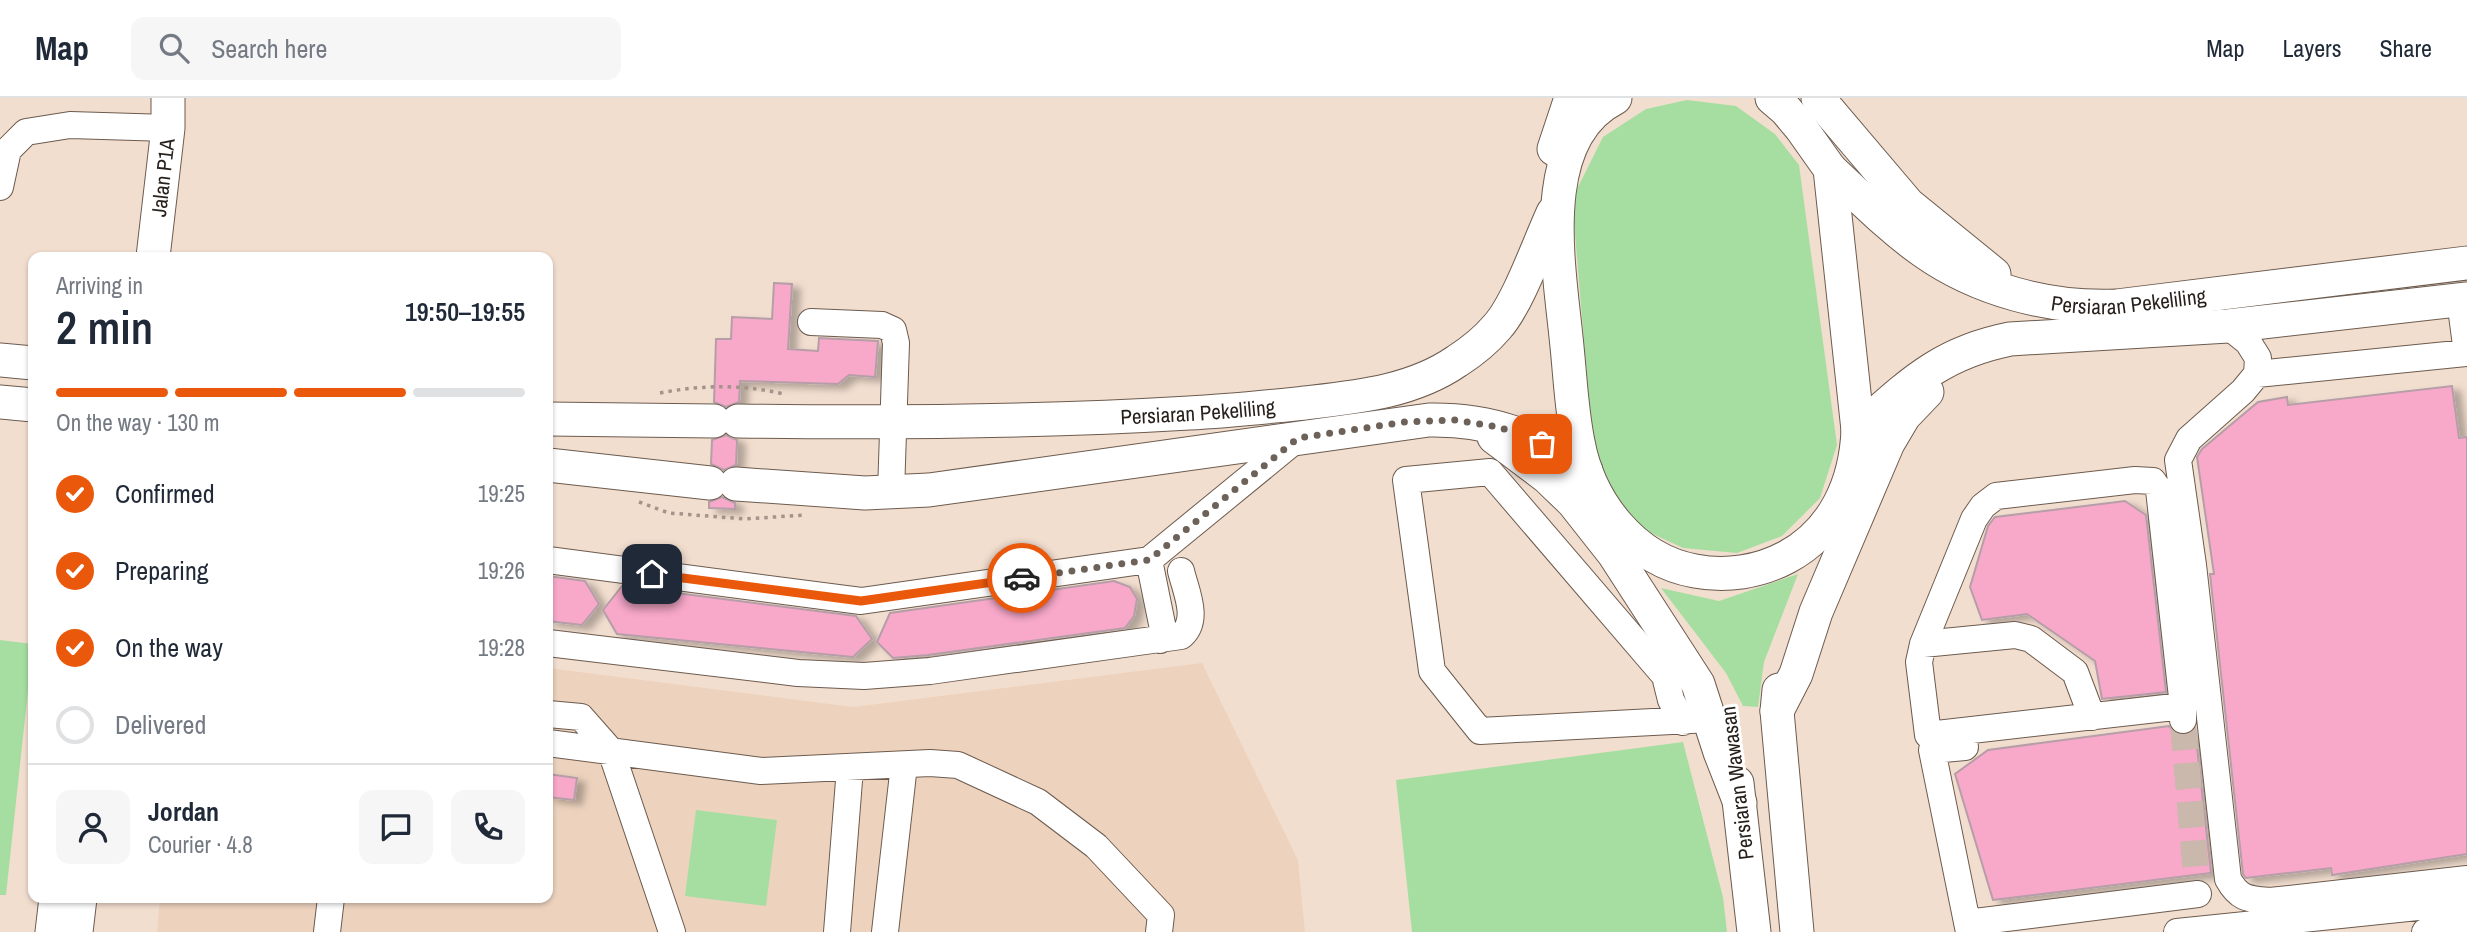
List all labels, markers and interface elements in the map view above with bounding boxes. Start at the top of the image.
search box [131,17,621,80]
text: Map [35,26,89,70]
icon: search [155,29,193,67]
text: Search here [211,31,327,66]
text: Map [2206,32,2244,64]
text: Layers [2282,32,2341,64]
text: Share [2379,32,2432,64]
street label: Jalan P1A [143,136,181,218]
text: Arriving in [56,270,143,301]
street label: Persiaran Pekeliling [2049,281,2208,321]
text: 19:50–19:55 [405,294,525,329]
text: 2 min [56,296,153,358]
street label: Persiaran Pekeliling [1120,392,1277,431]
text: On the way · 130 m [56,407,220,438]
pin [1512,414,1572,474]
icon: bag [1523,425,1561,463]
icon: check [56,475,94,513]
text: Confirmed [115,476,215,511]
text: 19:25 [478,478,525,509]
courier [987,543,1057,613]
pin [622,544,682,604]
icon: check [56,552,94,590]
text: Preparing [115,553,209,588]
text: 19:26 [478,555,525,586]
icon: home [633,555,671,593]
icon: car [1003,559,1041,597]
icon: check [56,629,94,667]
text: On the way [115,630,223,665]
text: 19:28 [478,632,525,663]
street label: Persiaran Wawasan [1713,705,1761,861]
text: Delivered [115,707,206,742]
button: person [56,790,130,864]
button: chat [359,790,433,864]
button: phone [451,790,525,864]
text: Jordan [148,794,219,829]
text: Courier · 4.8 [148,829,253,860]

